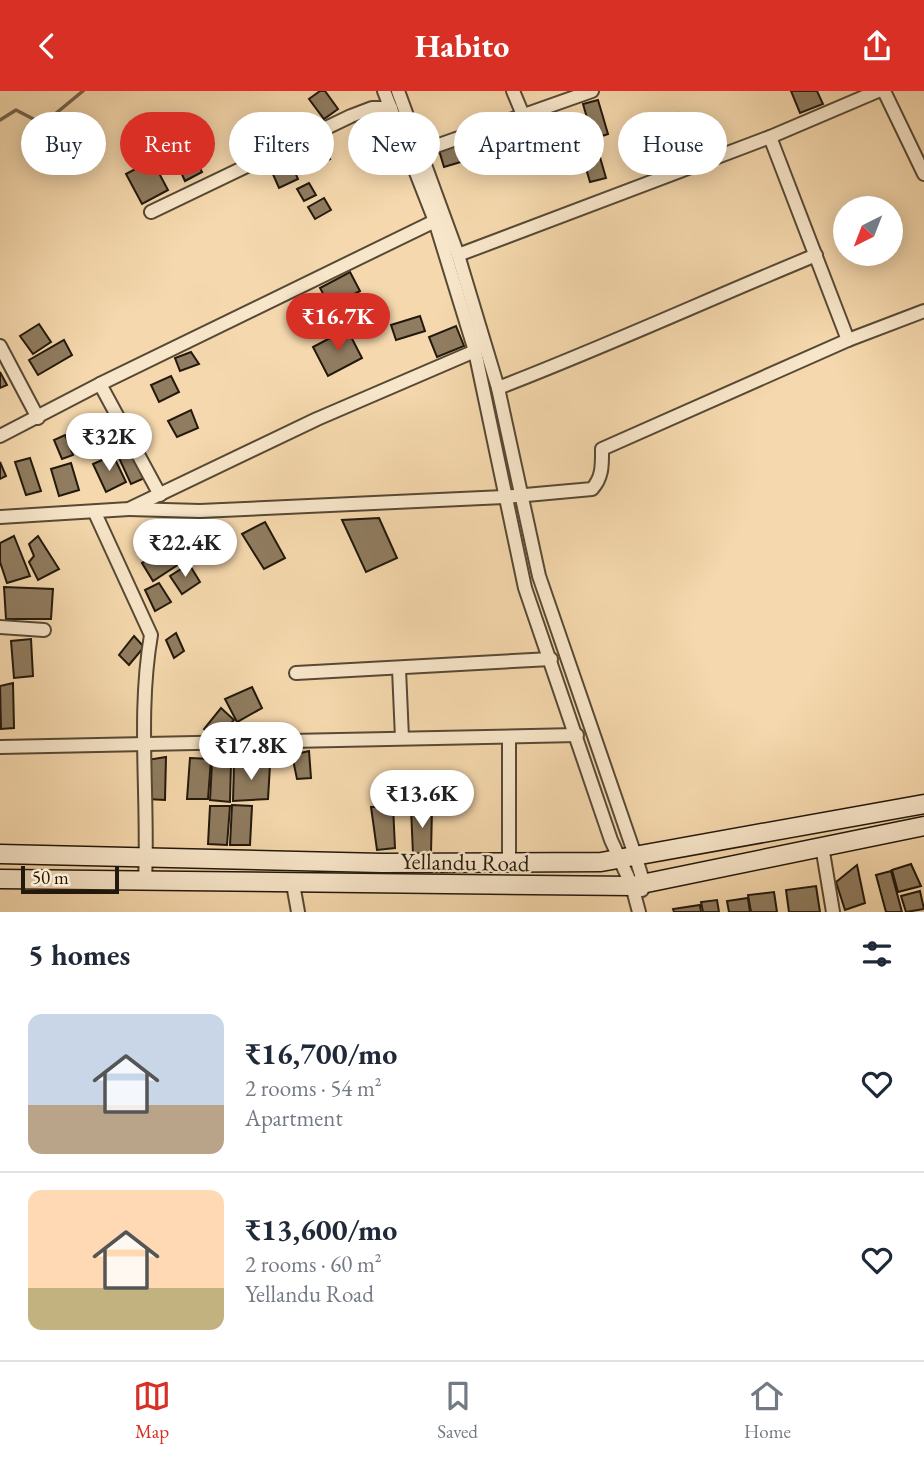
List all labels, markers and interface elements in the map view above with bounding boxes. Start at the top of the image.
text: Habito [415,25,509,67]
icon: back [28,27,66,65]
icon: share [858,27,896,65]
chip: Buy [21,112,106,175]
chip: Rent [120,112,215,175]
chip: Filters [229,112,334,175]
chip: New [348,112,440,175]
chip: Apartment [454,112,604,175]
chip: House [618,112,727,175]
north arrow [833,196,903,266]
map controls [833,196,903,266]
pin: ₹16.7K [281,293,395,353]
text: ₹16.7K [302,301,374,331]
pin: ₹32K [68,413,150,473]
text: ₹32K [82,421,136,451]
pin: ₹22.4K [128,519,242,579]
text: ₹22.4K [149,527,221,557]
pin: ₹17.8K [194,723,308,782]
text: ₹17.8K [215,730,287,760]
pin: ₹13.6K [365,771,479,830]
text: ₹13.6K [386,778,458,808]
street label: Yellandu Road [400,846,530,878]
scale bar [21,863,119,895]
text: 50 m [32,865,69,890]
text: 5 homes [28,935,130,974]
icon: filters [858,935,896,973]
text: ₹16,700/mo [245,1034,397,1073]
icon: home [84,1042,168,1126]
icon: heart [858,1065,896,1103]
text: 2 rooms · 54 m² [245,1073,382,1103]
text: Apartment [245,1103,343,1133]
text: ₹13,600/mo [245,1210,397,1249]
icon: home [84,1218,168,1302]
icon: heart [858,1241,896,1279]
text: 2 rooms · 60 m² [245,1249,382,1279]
text: Yellandu Road [245,1279,374,1309]
tab: Map [133,1377,171,1444]
tab: Saved [437,1377,478,1444]
tab: Home [744,1377,791,1444]

